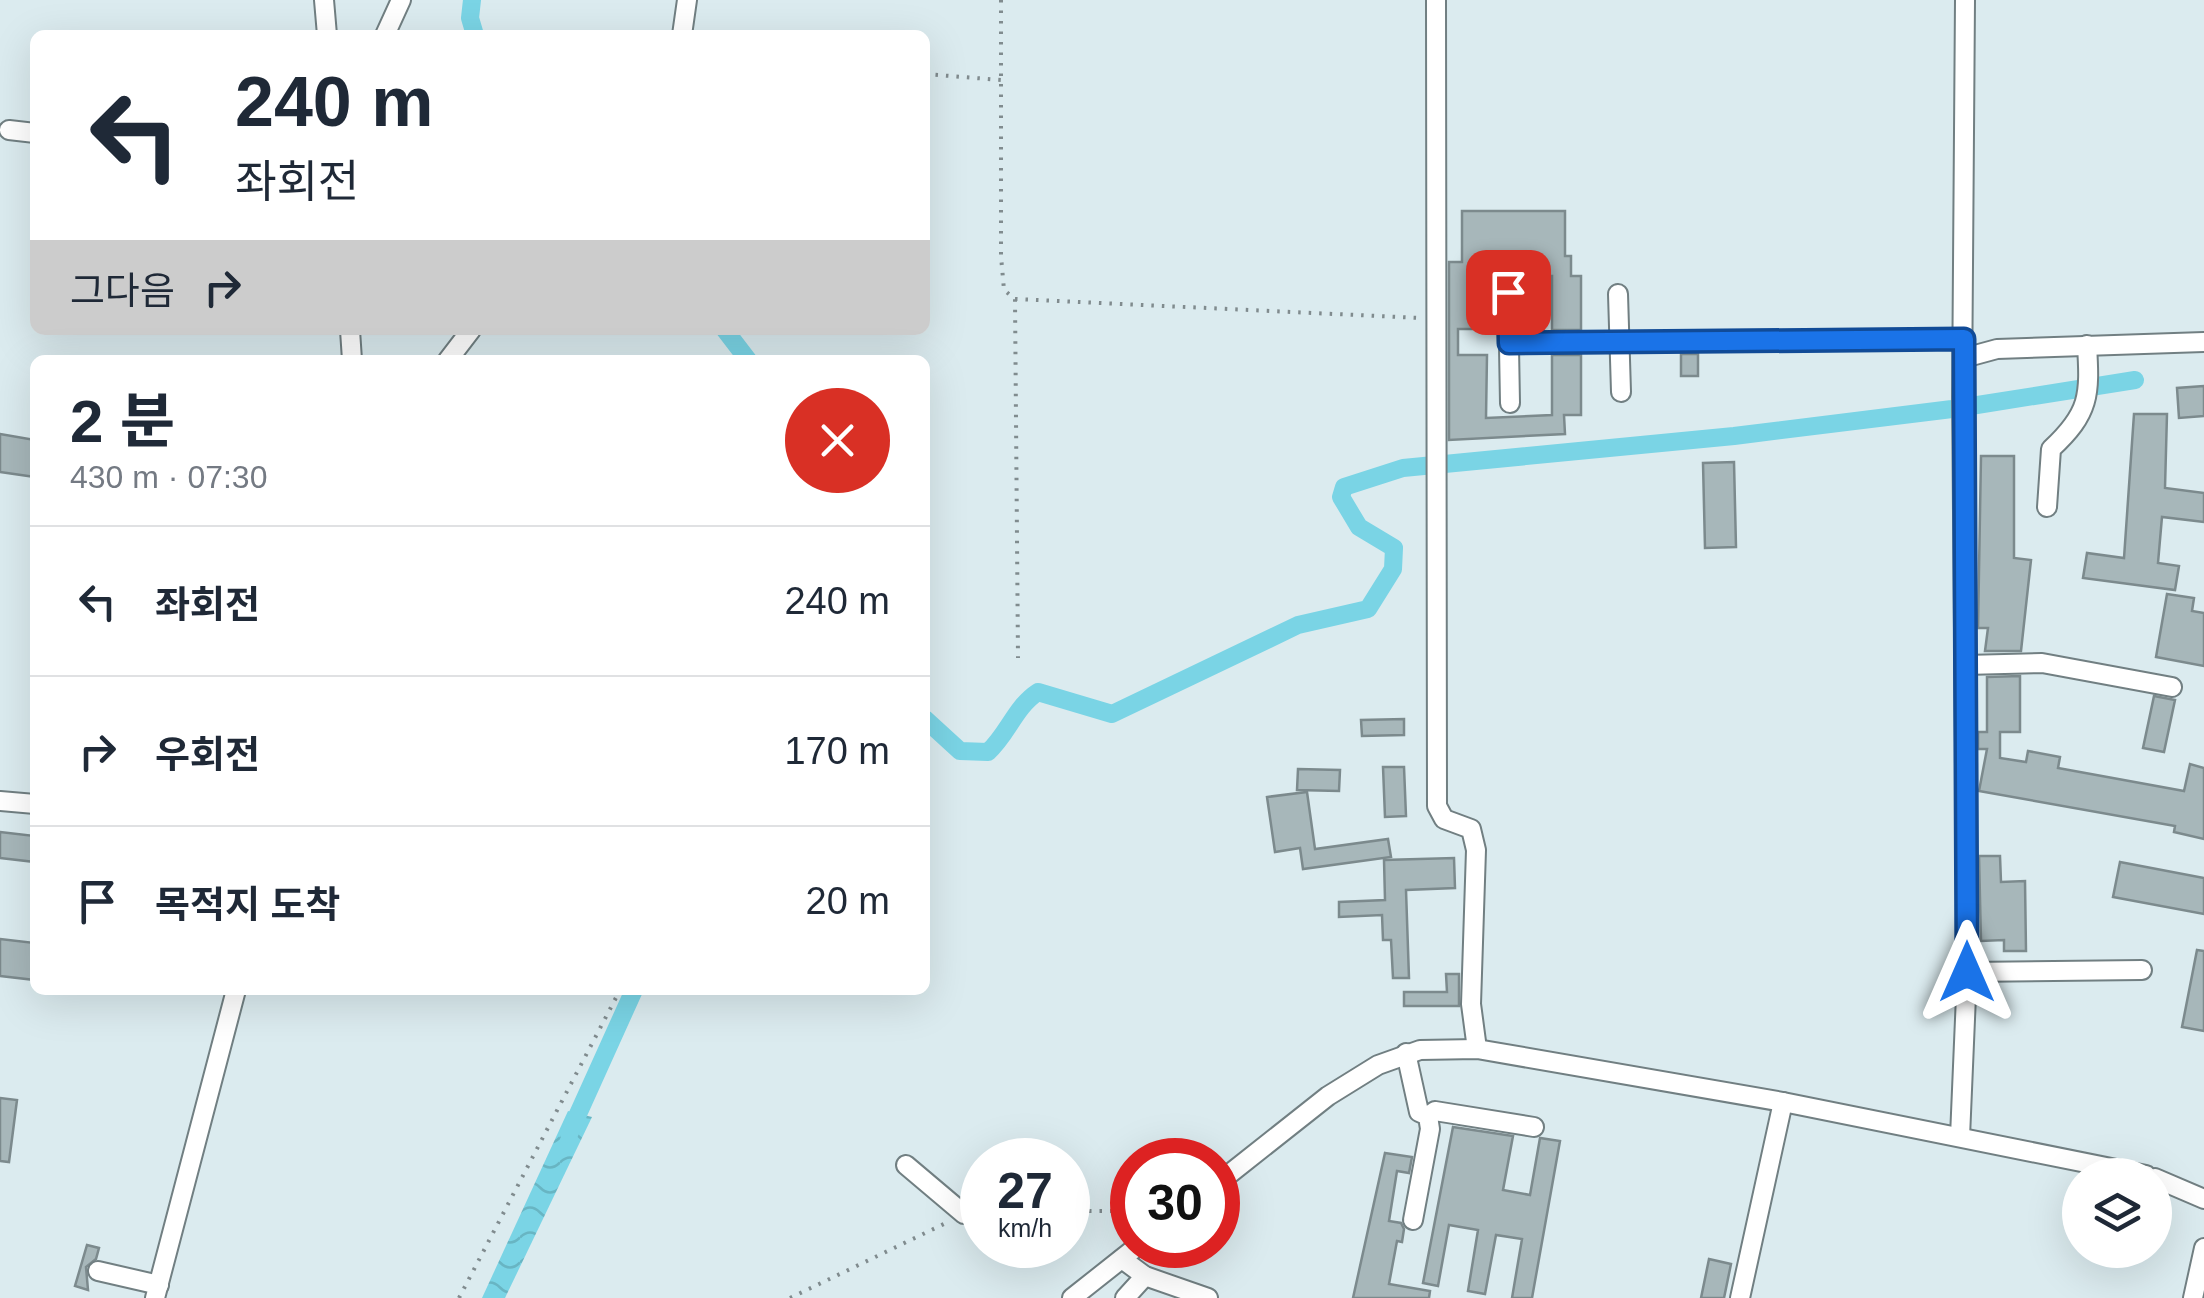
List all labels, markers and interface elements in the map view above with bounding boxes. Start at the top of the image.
text: 240 m [235,63,433,141]
icon: left [70,70,200,200]
text: 좌회전 [235,156,359,207]
pin [1466,250,1551,335]
icon: right [195,260,250,315]
icon: arrive [1481,265,1536,320]
text: 그다음 [70,270,175,312]
text: 2 분 [70,388,175,455]
button: close [785,388,890,493]
text: 430 m · 07:30 [70,459,267,495]
icon: left [70,574,125,629]
text: 240 m [784,580,890,622]
text: 좌회전 [155,584,260,626]
icon: right [70,724,125,779]
text: 170 m [784,730,890,772]
text: 우회전 [155,734,260,776]
icon: arrive [70,874,125,929]
text: 20 m [806,880,890,922]
text: 목적지 도착 [155,884,340,926]
position arrow [1915,920,2019,1024]
speed limit sign: 30 [1110,1138,1240,1268]
map controls [2062,1158,2172,1268]
button: layers [2062,1158,2172,1268]
text: 27 [997,1163,1053,1219]
text: km/h [998,1214,1052,1242]

